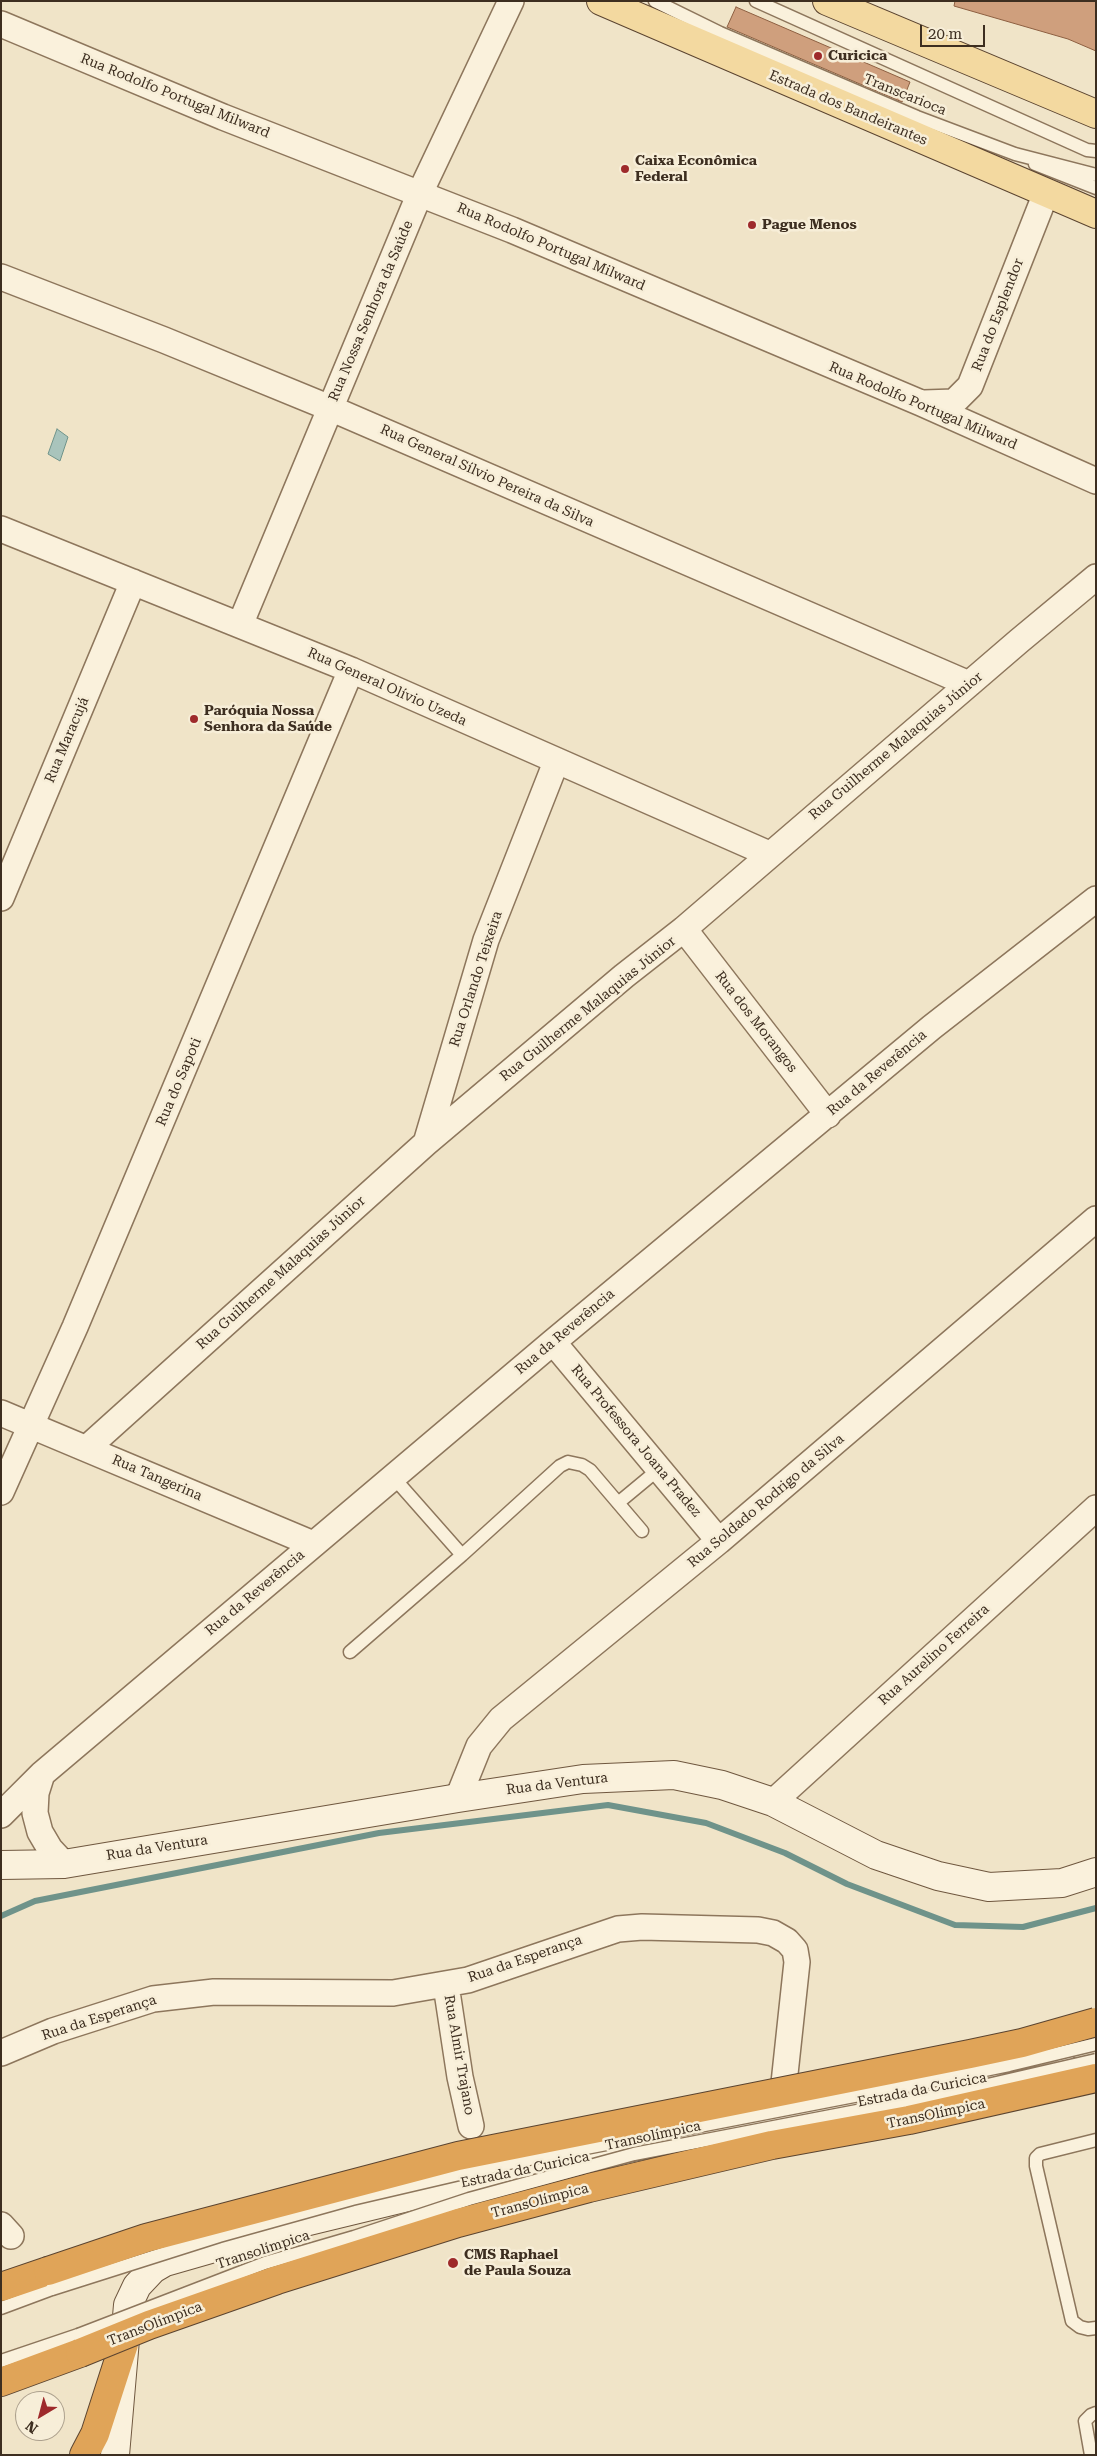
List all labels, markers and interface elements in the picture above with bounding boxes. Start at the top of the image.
scale bar [922,15,987,47]
text: 20 m [928,25,962,43]
place label: Curicica [828,48,887,64]
street label: Rua Rodolfo Portugal Milward [78,50,272,142]
marker: Curicica [812,50,824,62]
street label: Estrada dos Bandeirantes [766,67,930,149]
street label: Transcarioca [861,71,949,119]
place label: Caixa Econômica Federal [635,153,757,186]
marker: Caixa Econômica Federal [619,163,631,175]
street label: Rua Rodolfo Portugal Milward [454,200,648,294]
place label: Pague Menos [762,217,857,233]
street label: Rua Nossa Senhora da Saúde [325,218,417,404]
marker: Pague Menos [746,219,758,231]
street label: Rua do Esplendor [969,256,1027,374]
street label: Rua Rodolfo Portugal Milward [826,359,1020,453]
street label: Rua General Sílvio Pereira da Silva [378,421,596,531]
street label: Rua General Olívio Uzeda [305,644,469,730]
street label: Rua Guilherme Malaquias Júnior [806,668,986,824]
street label: Rua Maracujá [41,695,93,785]
place label: Paróquia Nossa Senhora da Saúde [204,703,332,736]
marker: Paróquia Nossa Senhora da Saúde [188,713,200,725]
street label: Rua Orlando Teixeira [446,909,506,1049]
street label: Rua Guilherme Malaquias Júnior [497,933,679,1085]
street label: Rua dos Morangos [711,968,801,1076]
street label: Rua da Reverência [824,1027,930,1119]
street label: Rua do Sapoti [153,1035,205,1129]
street label: Rua Guilherme Malaquias Júnior [193,1193,369,1353]
street label: Rua da Reverência [512,1286,618,1378]
street label: Rua Professora Joana Pradez [567,1362,705,1520]
street label: Rua Soldado Rodrigo da Silva [684,1431,848,1571]
street label: Rua Tangerina [109,1451,205,1505]
street label: Rua da Reverência [202,1547,308,1639]
street label: Rua Aurelino Ferreira [875,1601,993,1709]
street label: Rua da Ventura [505,1769,609,1799]
street label: Rua da Ventura [105,1832,209,1864]
street label: Rua da Esperança [466,1932,584,1986]
street label: Rua da Esperança [40,1992,158,2044]
street label: Rua Almir Trajano [440,1994,478,2116]
street label: Estrada da Curicica [856,2069,988,2111]
street label: TransOlímpica [885,2095,987,2133]
street label: Transolímpica [604,2118,702,2154]
street label: Estrada da Curicica [459,2148,591,2192]
street label: TransOlímpica [490,2180,590,2222]
street label: Transolímpica [214,2227,312,2273]
place label: CMS Raphael de Paula Souza [464,2247,571,2280]
marker: CMS Raphael de Paula Souza [446,2256,460,2270]
street label: TransOlímpica [105,2298,205,2350]
north arrow [15,2391,65,2441]
text: N [22,2418,41,2437]

